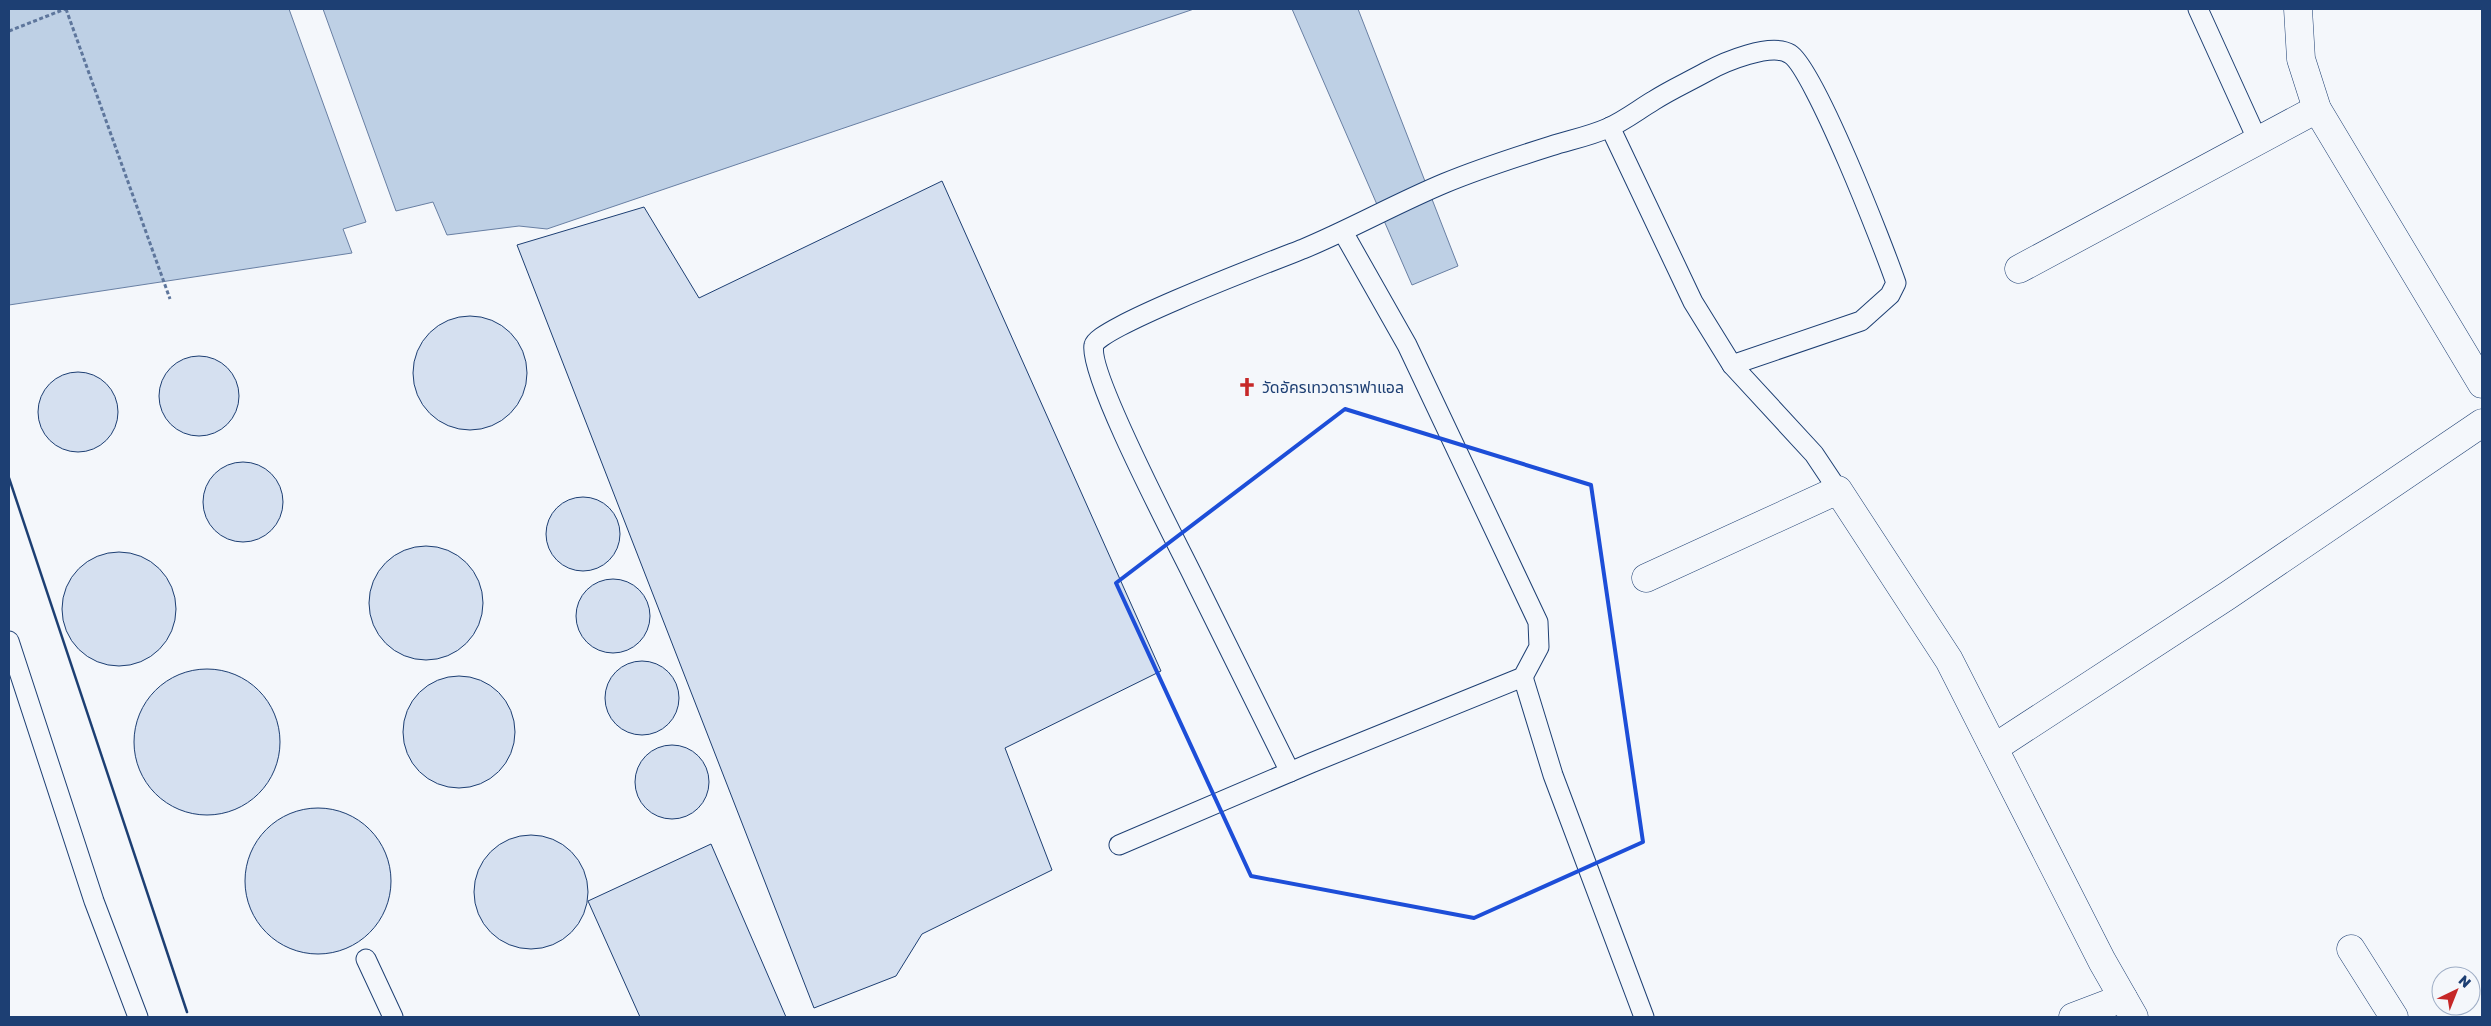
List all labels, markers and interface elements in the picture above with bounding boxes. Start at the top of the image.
church icon: วัดอัครเทวดาราฟาแอล [1236,376,1258,398]
place label: วัดอัครเทวดาราฟาแอล [1262,377,1404,397]
north arrow [2431,966,2481,1016]
text: N [2456,971,2475,991]

